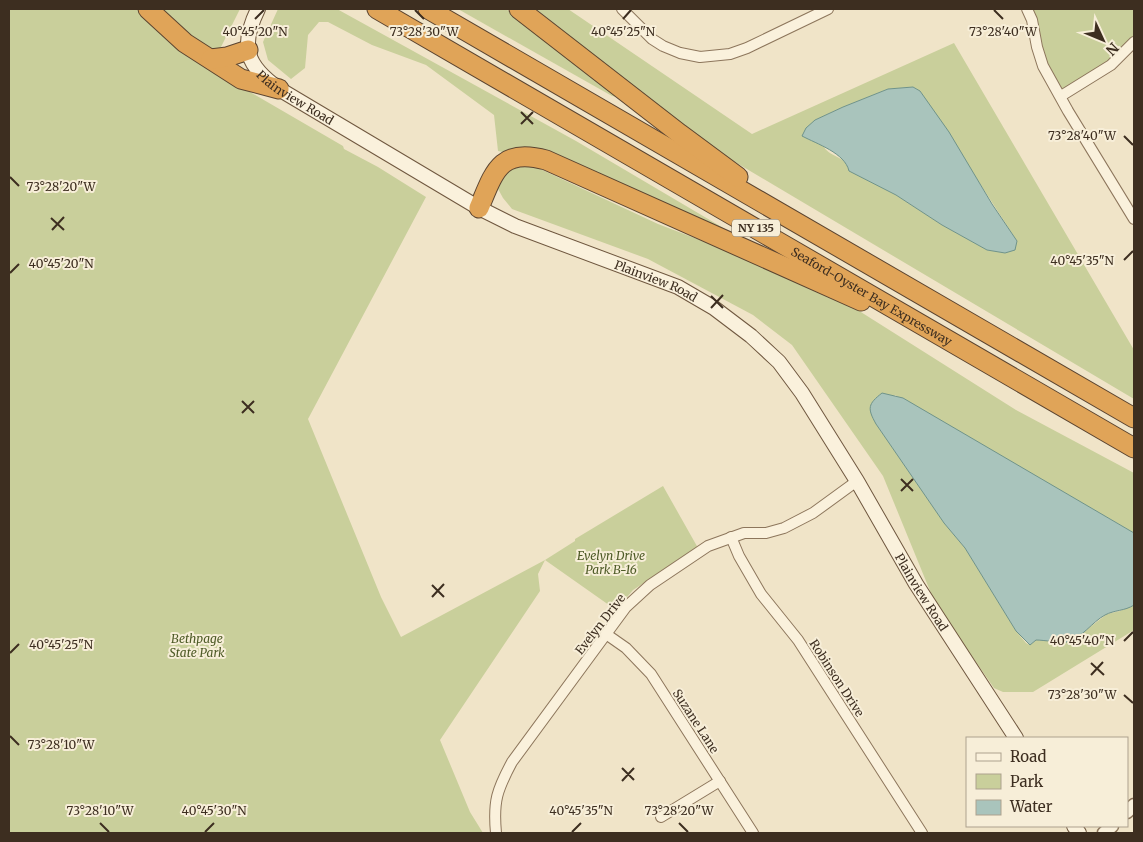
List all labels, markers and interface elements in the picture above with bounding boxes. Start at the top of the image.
north arrow [1078,15,1128,65]
text: 40°45'20"N [222,24,288,39]
text: 73°28'30"W [390,24,459,39]
text: 40°45'25"N [591,24,656,39]
text: 73°28'40"W [969,24,1038,39]
text: N [1102,39,1123,59]
street label: Plainview Road [254,67,337,127]
text: 73°28'40"W [1048,128,1117,143]
text: 73°28'20"W [27,179,96,194]
road number: NY 135 [732,220,780,237]
street label: Seaford-Oyster Bay Expressway [789,243,955,348]
text: 40°45'35"N [1050,253,1114,268]
text: 40°45'20"N [28,256,94,271]
street label: Plainview Road [613,256,700,304]
park label: Evelyn Drive Park B-16 [577,548,645,577]
street label: Plainview Road [892,550,952,634]
street label: Evelyn Drive [572,591,628,657]
park label: Bethpage State Park [169,631,225,660]
text: 40°45'40"N [1050,633,1115,648]
text: 40°45'25"N [29,637,94,652]
street label: Robinson Drive [806,637,868,719]
street label: Suzane Lane [670,686,722,756]
text: 73°28'30"W [1048,687,1117,702]
text: 73°28'10"W [28,737,95,752]
legend [966,737,1128,827]
text: Road [1010,747,1046,766]
text: Park [1010,772,1044,791]
text: Water [1009,797,1053,816]
text: 73°28'10"W [67,803,134,818]
text: 40°45'30"N [181,803,247,818]
text: 40°45'35"N [549,803,613,818]
text: 73°28'20"W [645,803,714,818]

